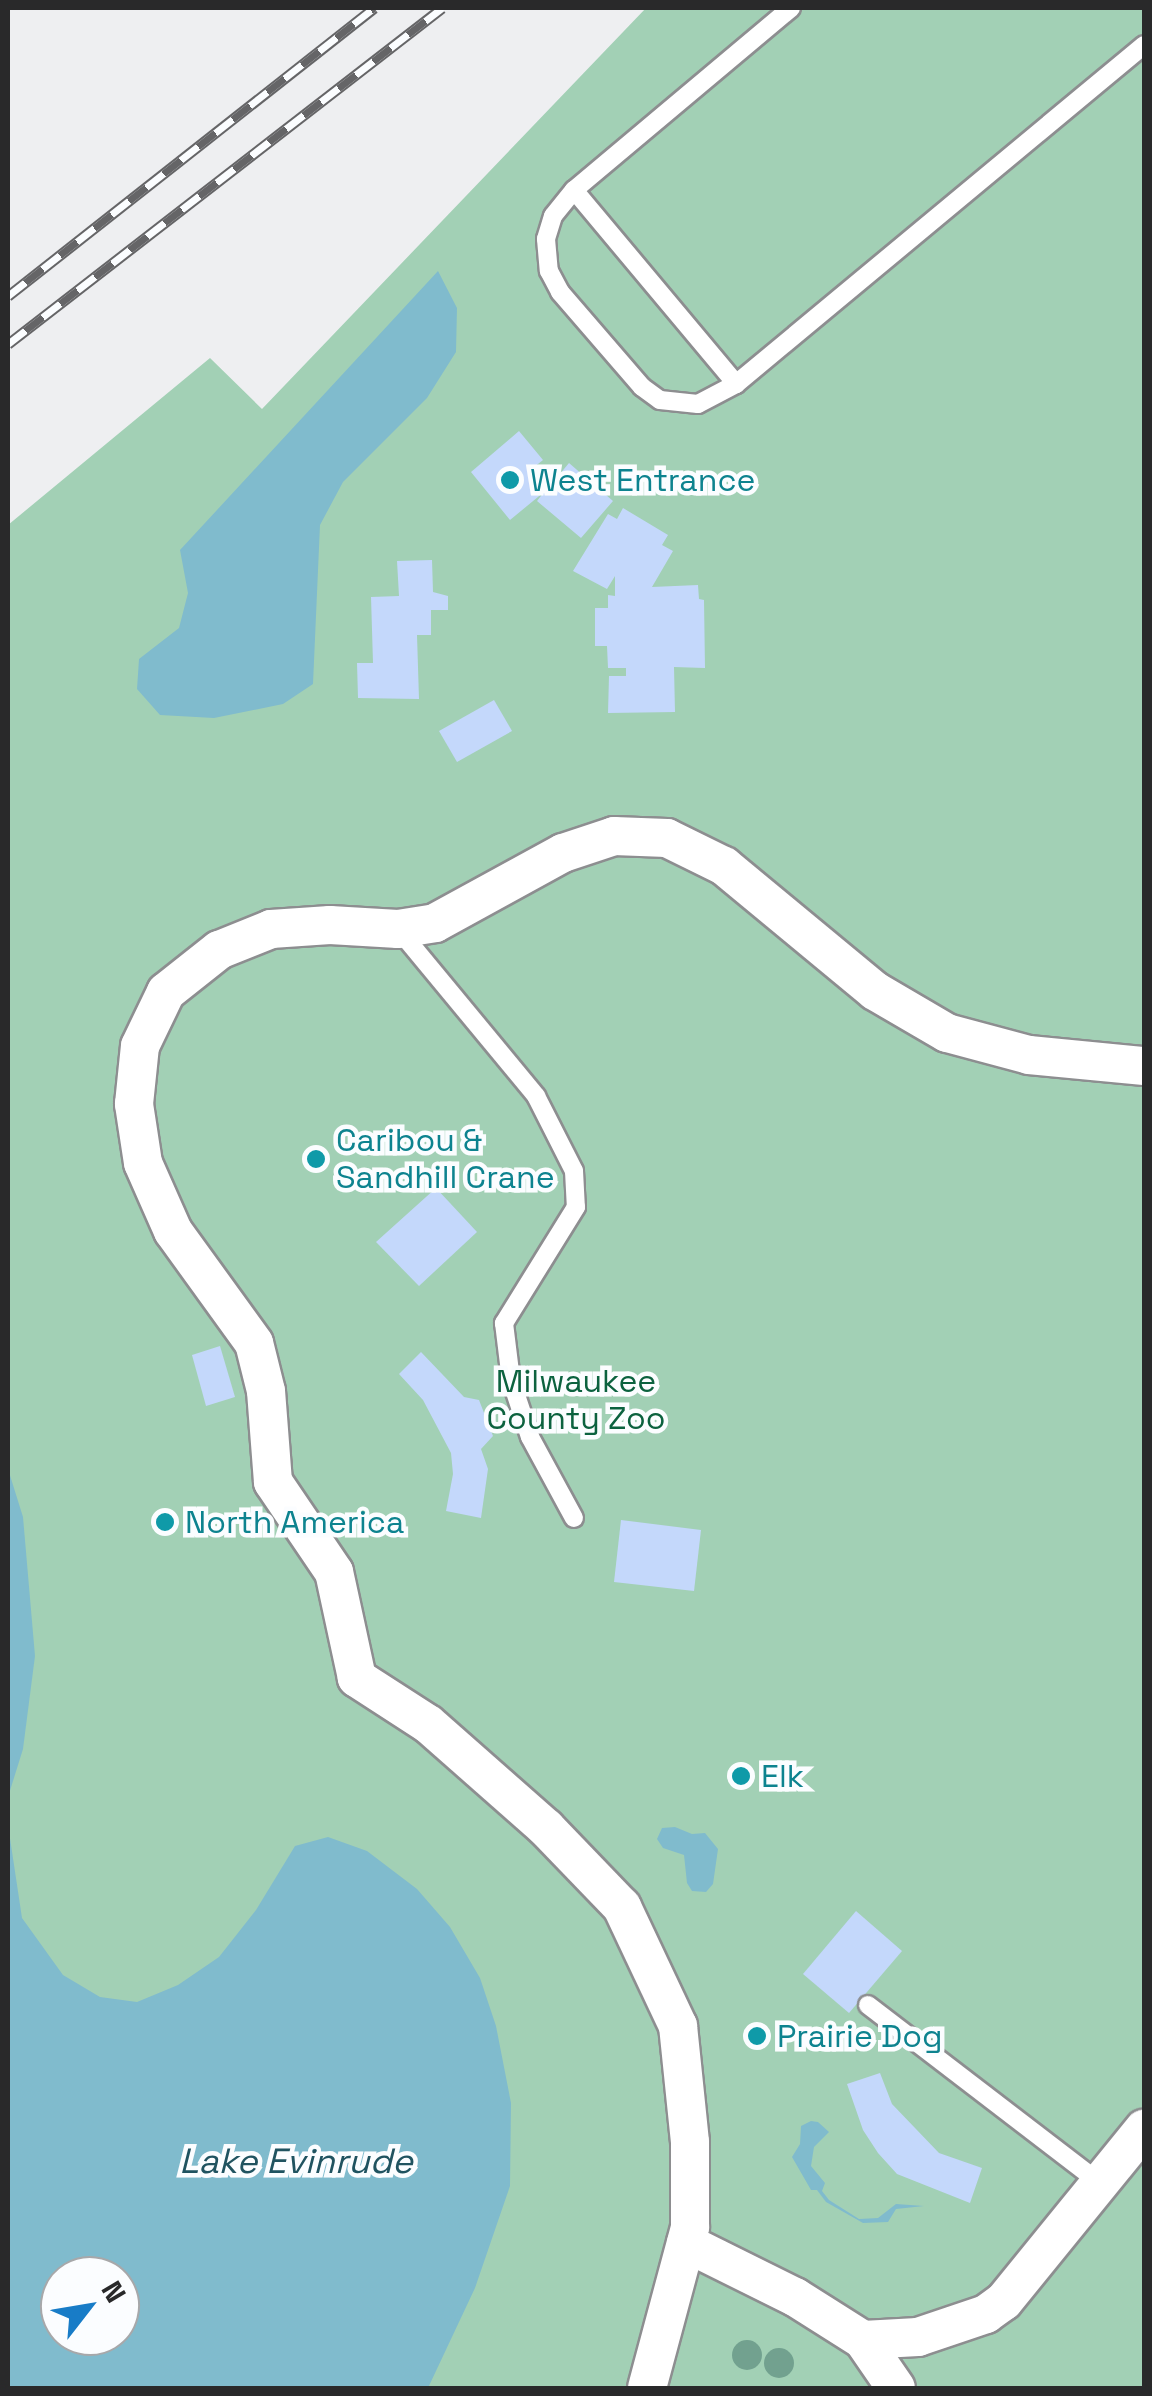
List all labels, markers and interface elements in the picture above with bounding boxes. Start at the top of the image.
place label: West Entrance [530,461,755,499]
marker: West Entrance [499,469,521,491]
place label: Caribou & Sandhill Crane [336,1122,555,1197]
marker: Caribou & Sandhill Crane [305,1148,327,1170]
park label: Milwaukee County Zoo [486,1363,666,1438]
place label: North America [185,1503,405,1541]
marker: North America [154,1511,176,1533]
place label: Elk [761,1757,804,1795]
marker: Elk [730,1765,752,1787]
place label: Prairie Dog [777,2017,943,2055]
marker: Prairie Dog [746,2025,768,2047]
water label: Lake Evinrude [179,2140,413,2182]
north arrow [40,2256,140,2356]
text: N [94,2274,134,2309]

